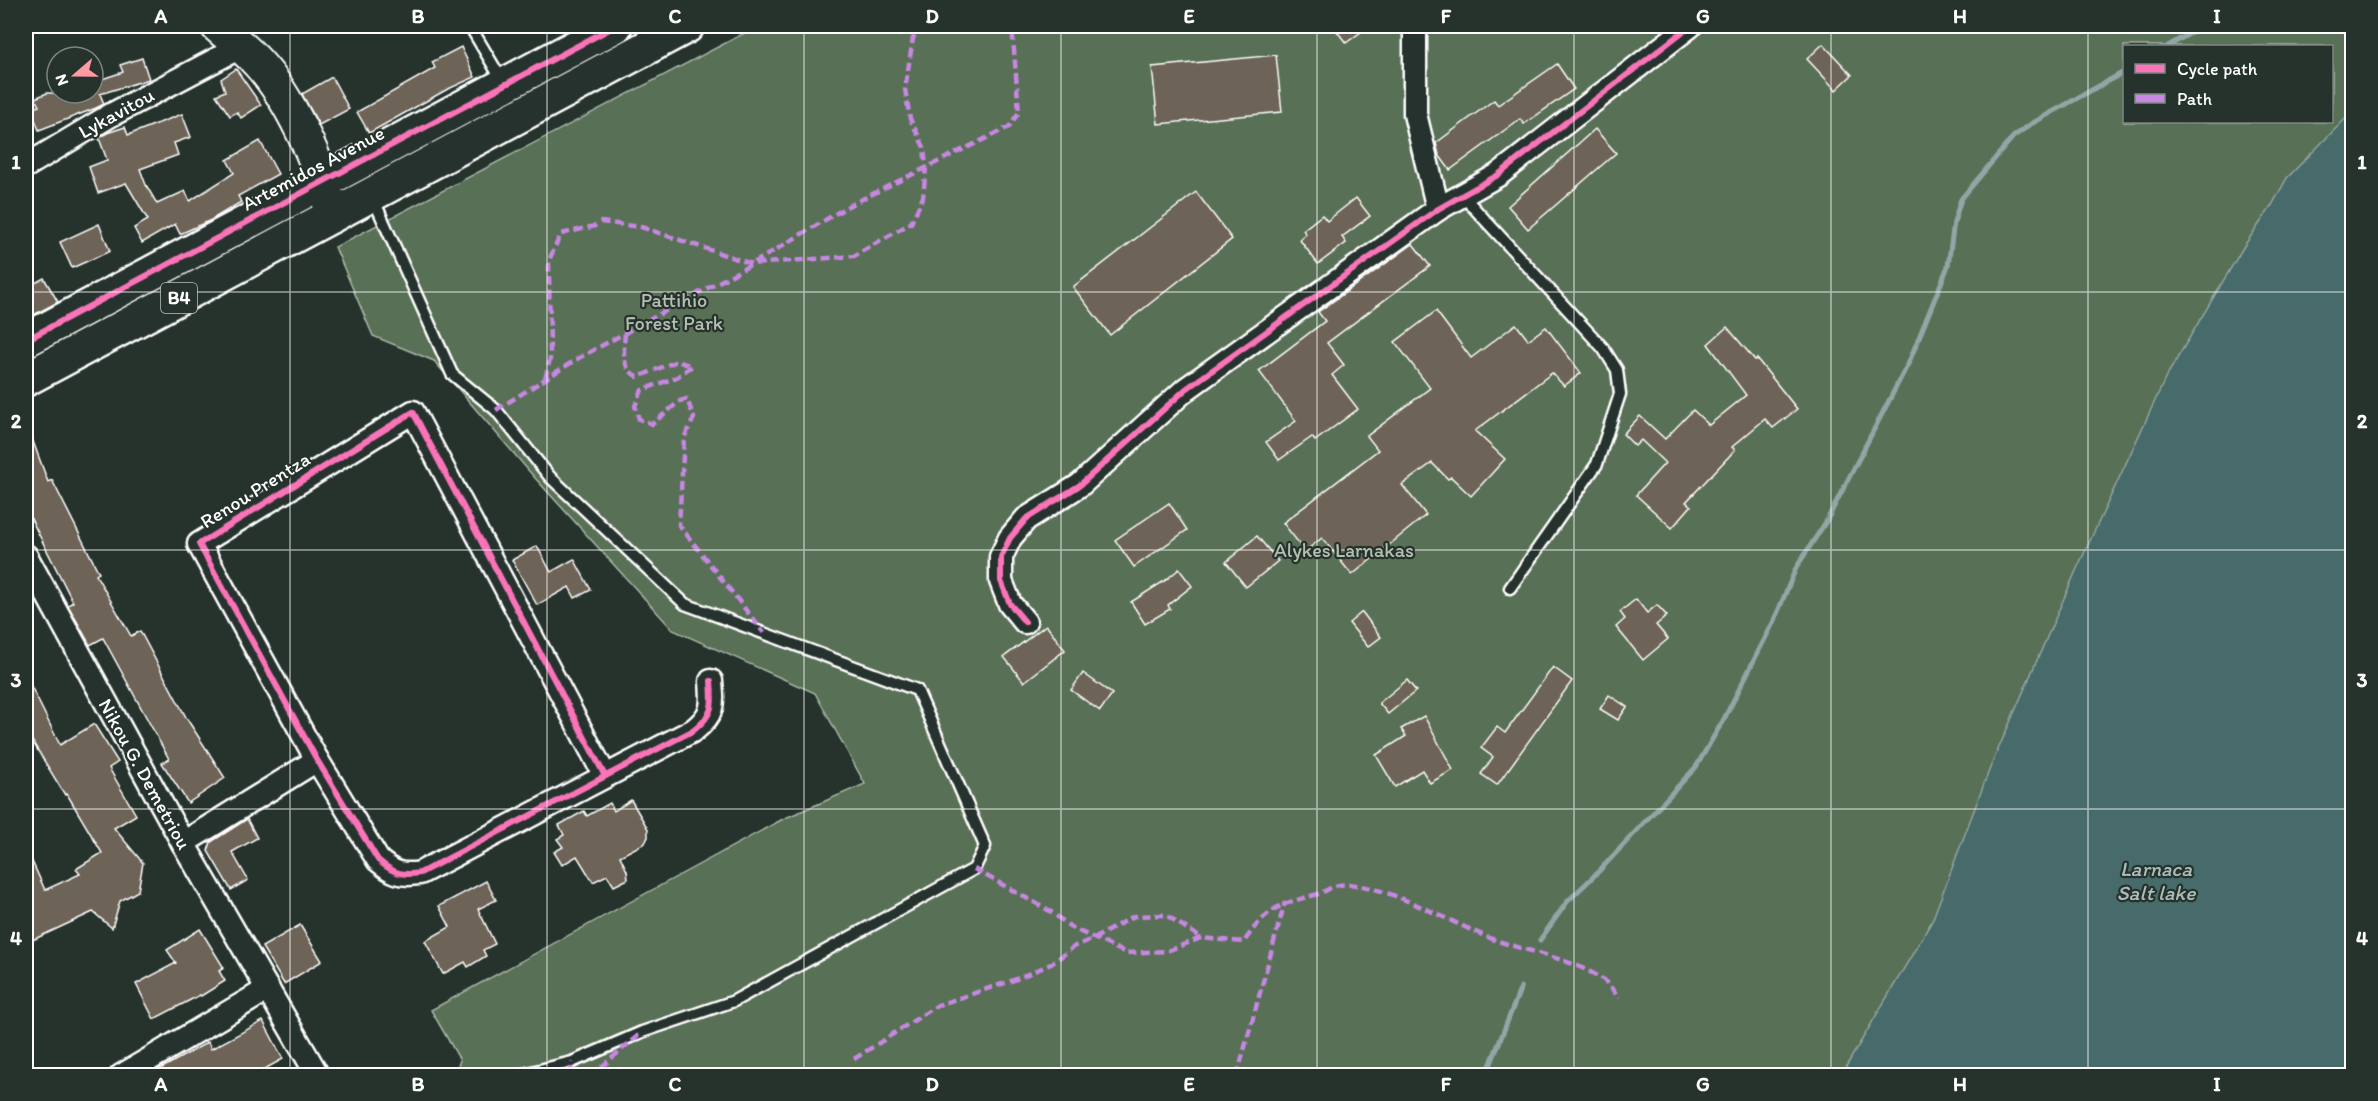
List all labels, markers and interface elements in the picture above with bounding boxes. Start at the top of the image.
text: A [154,4,168,28]
text: B [412,4,425,28]
text: C [669,4,682,28]
text: D [925,4,939,28]
text: E [1183,4,1195,28]
text: F [1441,4,1452,28]
text: G [1696,4,1710,28]
text: H [1953,4,1967,28]
text: I [2213,4,2221,28]
north arrow [45,45,105,105]
legend [2123,45,2333,123]
text: Cycle path [2177,58,2258,80]
text: N [51,72,72,88]
street label: Lykavitou [74,82,158,144]
text: Path [2177,88,2212,110]
street label: Artemidos Avenue [238,120,388,216]
text: 1 [11,150,21,174]
text: 1 [2357,150,2367,174]
road number: B4 [161,283,197,313]
park label: Pattihio Forest Park [625,288,723,335]
text: 2 [11,409,22,433]
text: 2 [2357,409,2368,433]
street label: Renou Prentza [196,447,314,533]
park label: Alykes Larnakas [1274,538,1414,562]
text: 3 [11,668,22,692]
text: 3 [2357,668,2368,692]
street label: Nikou G. Demetriou [94,694,196,854]
water label: Larnaca Salt lake [2117,856,2196,905]
text: 4 [10,926,22,950]
text: 4 [2356,926,2368,950]
text: A [154,1072,168,1096]
text: B [412,1072,425,1096]
text: C [669,1072,682,1096]
text: D [925,1072,939,1096]
text: E [1183,1072,1195,1096]
text: F [1441,1072,1452,1096]
text: G [1696,1072,1710,1096]
text: H [1953,1072,1967,1096]
text: I [2213,1072,2221,1096]

